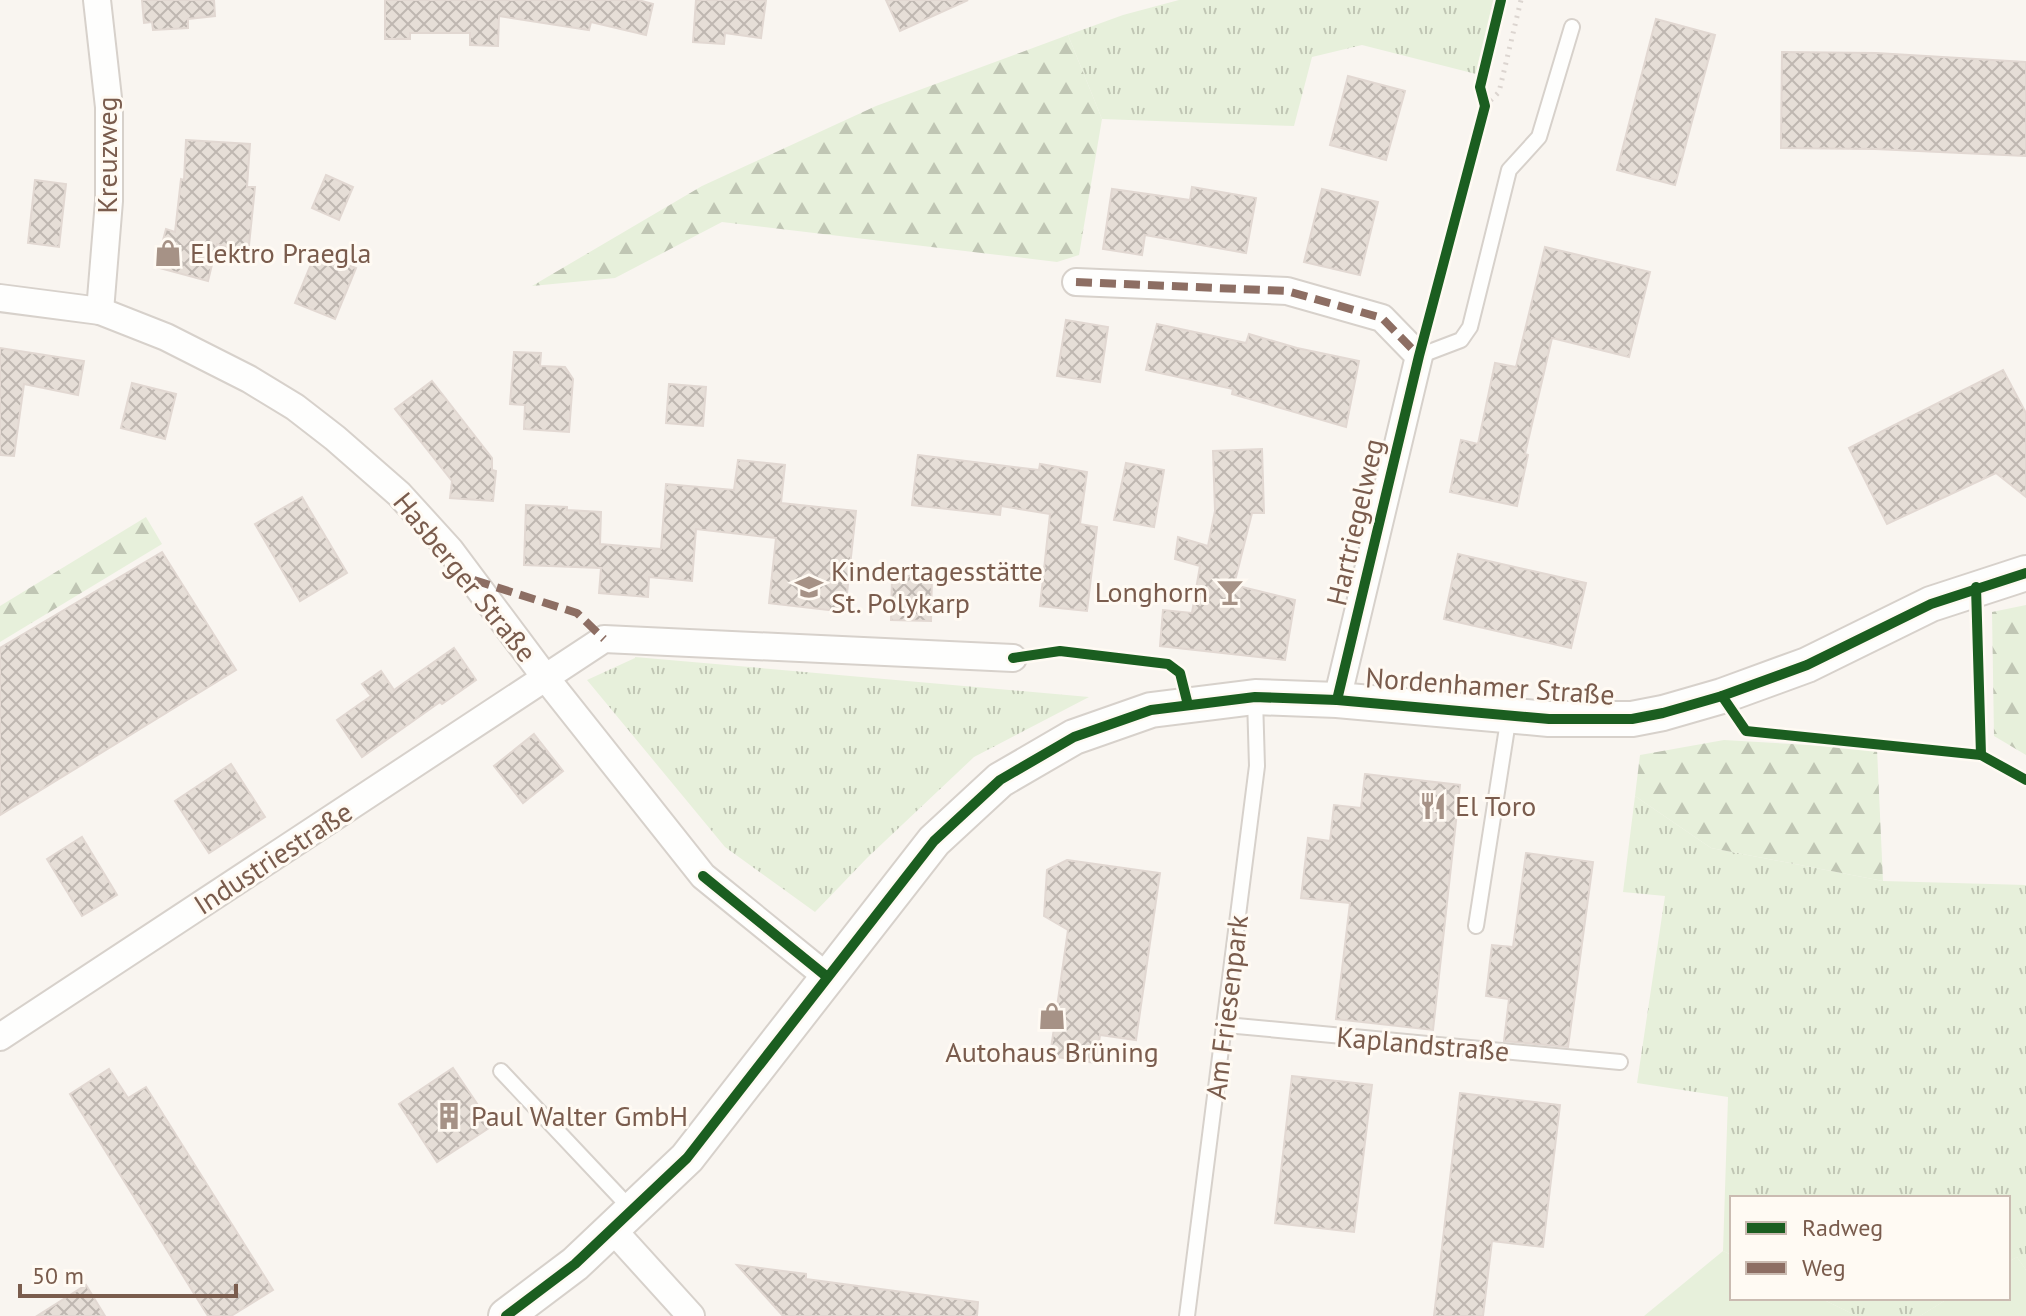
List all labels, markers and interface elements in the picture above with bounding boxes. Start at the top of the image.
street label: Kreuzweg [88,97,125,213]
place label: Elektro Praegla [190,234,371,271]
shop icon: Elektro Praegla [153,238,183,268]
street label: Hartriegelweg [1317,435,1392,609]
street label: Hasberger Straße [386,484,545,669]
place label: Kindertagesstätte St. Polykarp [831,552,1043,621]
school or university icon: Kindertagesstätte St. Polykarp [794,572,824,602]
place label: Longhorn [1095,573,1208,610]
bar icon: Longhorn [1215,577,1245,607]
street label: Nordenhamer Straße [1364,658,1616,713]
place label: El Toro [1455,787,1536,824]
restaurant icon: El Toro [1418,791,1448,821]
street label: Industriestraße [186,793,359,923]
street label: Am Friesenpark [1197,912,1256,1101]
shop icon: Autohaus Brüning [1037,1001,1067,1031]
street label: Kaplandstraße [1335,1018,1511,1069]
place label: Autohaus Brüning [945,1033,1159,1070]
place label: Paul Walter GmbH [471,1097,688,1134]
building icon: Paul Walter GmbH [434,1101,464,1131]
legend [1730,1196,2010,1300]
text: Radweg [1802,1212,1883,1243]
scale bar [20,1248,236,1298]
text: Weg [1802,1252,1846,1283]
text: 50 m [32,1260,84,1291]

